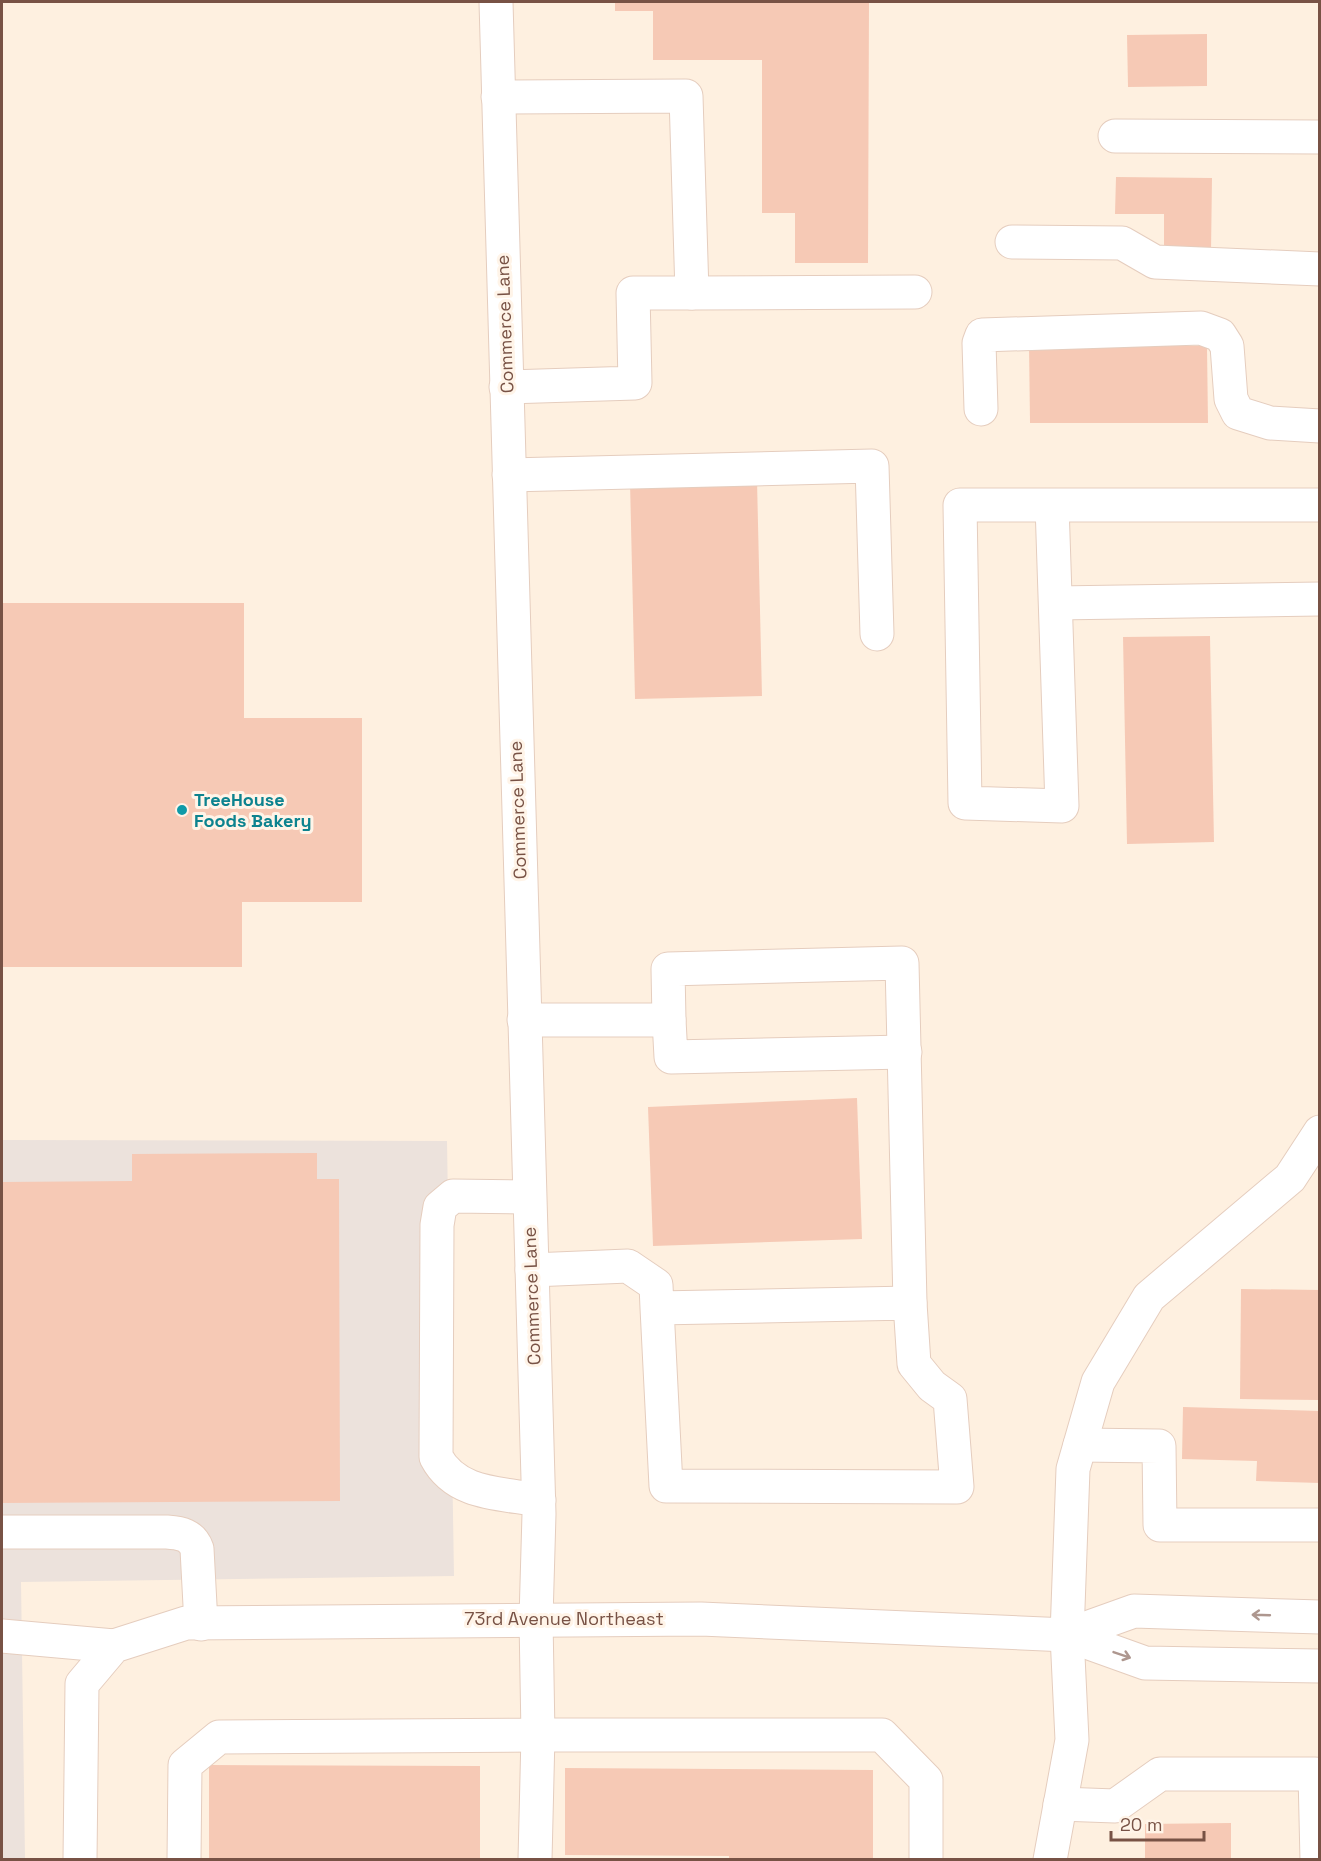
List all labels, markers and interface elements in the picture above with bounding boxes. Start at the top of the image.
street label: Commerce Lane [491,254,518,394]
street label: Commerce Lane [504,740,531,880]
place label: TreeHouse Foods Bakery [194,788,312,832]
marker: TreeHouse Foods Bakery [175,803,189,817]
street label: Commerce Lane [518,1226,545,1366]
street label: 73rd Avenue Northeast [464,1607,664,1630]
one-way arrow [1252,1609,1272,1620]
one-way arrow [1113,1650,1131,1661]
scale bar [1111,1804,1204,1842]
text: 20 m [1120,1813,1163,1836]

